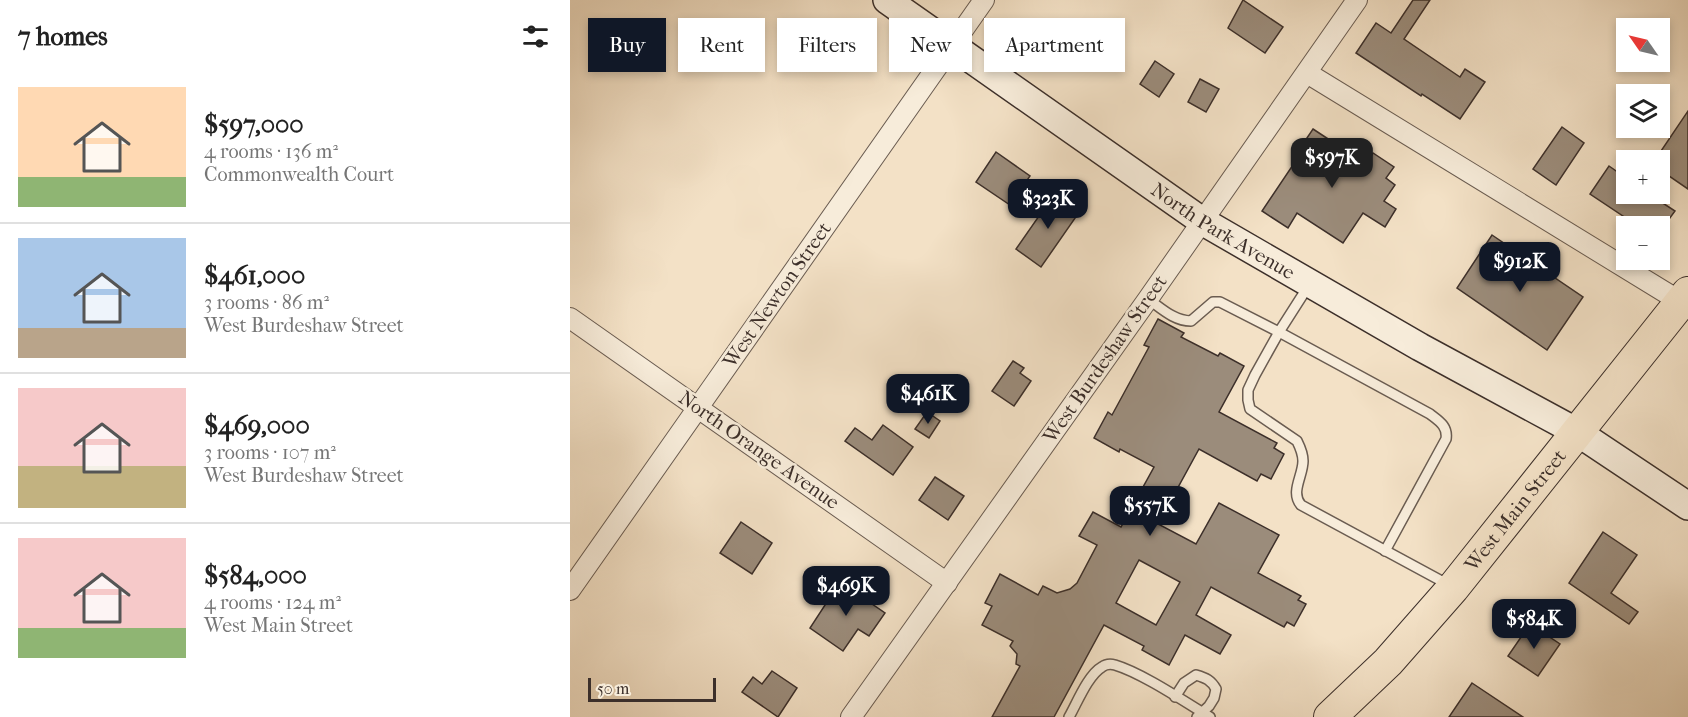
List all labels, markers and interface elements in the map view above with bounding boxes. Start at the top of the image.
chip: Buy [588,18,666,72]
chip: Rent [678,18,765,72]
chip: Filters [777,18,877,72]
chip: New [889,18,972,72]
chip: Apartment [984,18,1125,72]
north arrow [1616,18,1670,72]
map controls [1616,18,1670,270]
icon: filters [519,20,552,53]
text: 7 homes [18,21,108,52]
button: layers [1616,84,1670,138]
text: $597,000 [204,109,304,140]
icon: home [66,111,138,183]
pin: $597K [1290,138,1374,189]
text: 4 rooms · 136 m² [204,140,338,163]
text: $597K [1305,146,1359,169]
button: + [1616,150,1670,204]
text: Commonwealth Court [204,163,394,186]
street label: North Park Avenue [1147,178,1299,284]
pin: $323K [1006,179,1090,230]
text: $323K [1022,187,1074,210]
button: − [1616,216,1670,270]
street label: West Newton Street [718,218,836,373]
pin: $912K [1478,242,1562,293]
text: $912K [1493,250,1547,273]
text: $461,000 [204,260,305,291]
icon: home [66,262,138,334]
street label: West Burdeshaw Street [1038,271,1172,448]
text: 3 rooms · 86 m² [204,291,329,314]
text: West Burdeshaw Street [204,314,404,337]
pin: $461K [886,374,970,425]
text: $461K [900,382,956,405]
street label: North Orange Avenue [674,386,844,514]
text: $469,000 [204,410,310,441]
icon: home [66,412,138,484]
text: 3 rooms · 107 m² [204,441,336,464]
street label: West Main Street [1459,445,1571,576]
text: West Burdeshaw Street [204,464,404,487]
pin: $557K [1108,486,1192,537]
text: $557K [1124,494,1176,517]
text: $584,000 [204,560,307,591]
icon: home [66,562,138,634]
pin: $469K [804,566,888,617]
text: $469K [817,574,875,597]
text: 4 rooms · 124 m² [204,591,341,614]
pin: $584K [1492,599,1576,650]
text: $584K [1506,607,1562,630]
text: West Main Street [204,614,353,637]
scale bar [588,675,716,702]
text: 50 m [597,679,629,698]

